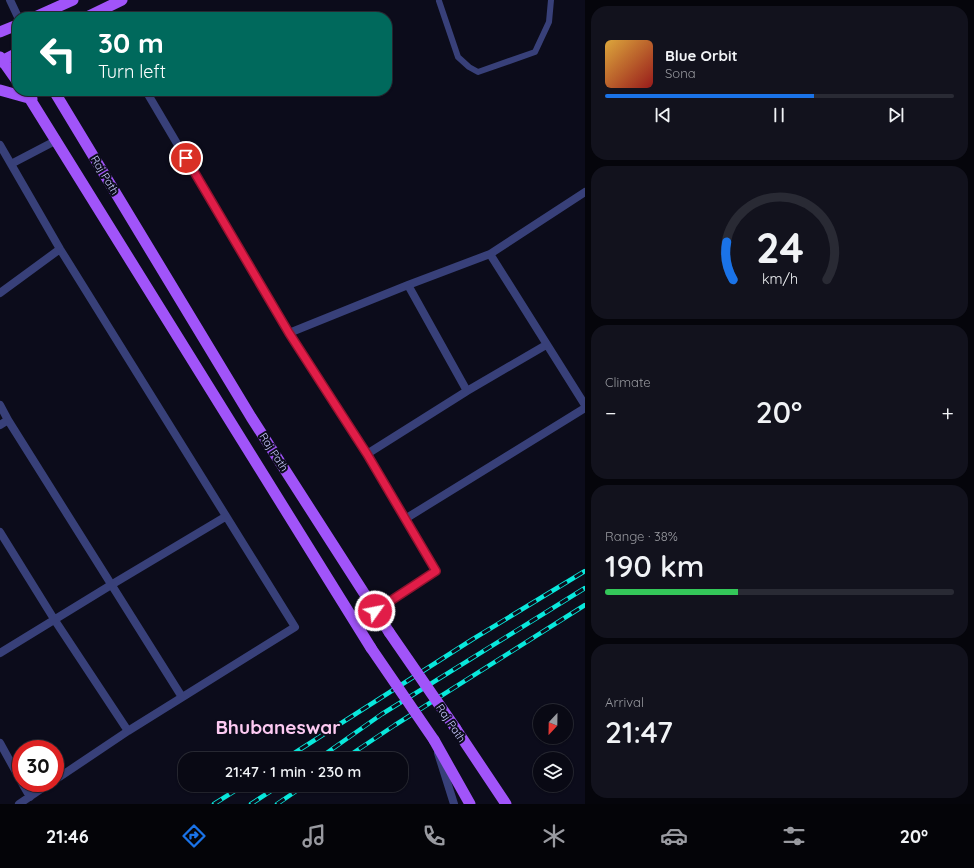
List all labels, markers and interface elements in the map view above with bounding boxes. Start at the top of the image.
text: 30 m [98,25,164,60]
icon: left [32,28,84,80]
text: Blue Orbit [665,46,738,65]
text: Turn left [98,60,166,83]
text: Sona [665,65,696,81]
icon: previous [652,104,674,126]
icon: pause [768,104,790,126]
icon: next [885,104,907,126]
pin [169,141,203,175]
icon: arrive [175,147,197,169]
street label: Raj Path [88,153,122,197]
text: 24 [755,221,804,273]
text: km/h [761,270,798,288]
text: Climate [605,374,651,390]
text: 20° [756,393,802,431]
text: − [605,399,616,427]
text: + [942,399,954,427]
street label: Raj Path [256,430,292,474]
text: Range · 38% [605,528,678,544]
text: 190 km [605,547,704,585]
position arrow [354,590,396,632]
text: Arrival [605,694,644,710]
street label: Raj Path [433,701,469,745]
north arrow [533,704,573,744]
map controls [533,704,573,792]
text: 21:47 [605,713,673,751]
district label: Bhubaneswar [215,715,341,739]
speed limit sign: 30 [12,740,64,792]
button: layers [533,752,573,792]
text: 21:47 · 1 min · 230 m [225,762,361,781]
icon: directions [180,822,208,850]
icon: music [300,822,328,850]
icon: phone [420,822,448,850]
icon: climate [540,822,568,850]
icon: car [660,822,688,850]
icon: filters [780,822,808,850]
text: 21:46 [46,825,89,848]
text: 20° [900,825,928,848]

